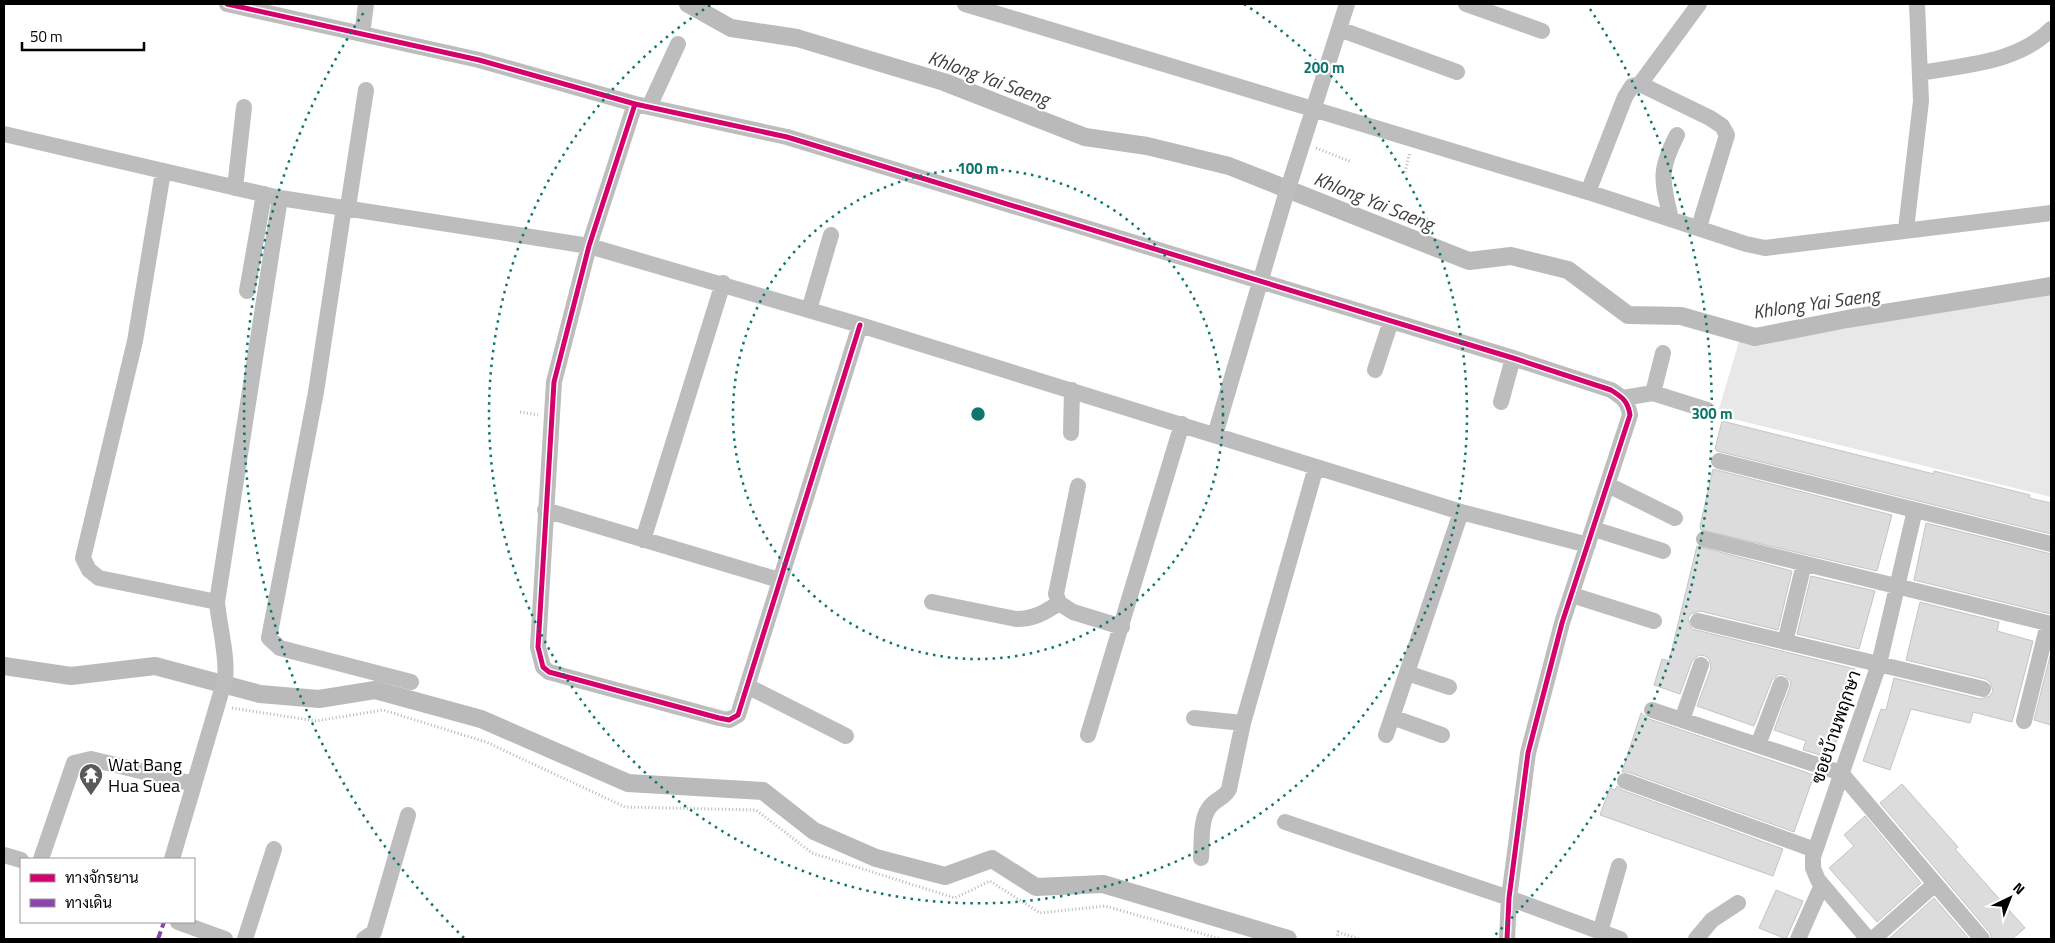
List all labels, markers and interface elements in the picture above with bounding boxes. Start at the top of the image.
scale bar [22,20,145,52]
text: 50 m [30,25,63,48]
water label: Khlong Yai Saeng [924,42,1056,114]
text: 200 m [1303,56,1345,79]
text: 100 m [957,157,999,180]
water label: Khlong Yai Saeng [1310,163,1441,239]
water label: Khlong Yai Saeng [1751,279,1883,326]
text: 300 m [1691,402,1733,425]
centre of rings [969,405,987,423]
street label: ซอยบ้านพฤกษา [1803,666,1868,787]
place label: Wat Bang Hua Suea [108,751,182,799]
temple icon: Wat Bang Hua Suea [78,762,104,796]
legend [20,858,195,923]
text: ทางจักรยาน [65,866,139,889]
north arrow [1985,873,2035,923]
text: N [2008,877,2030,899]
text: ทางเดิน [65,891,112,914]

